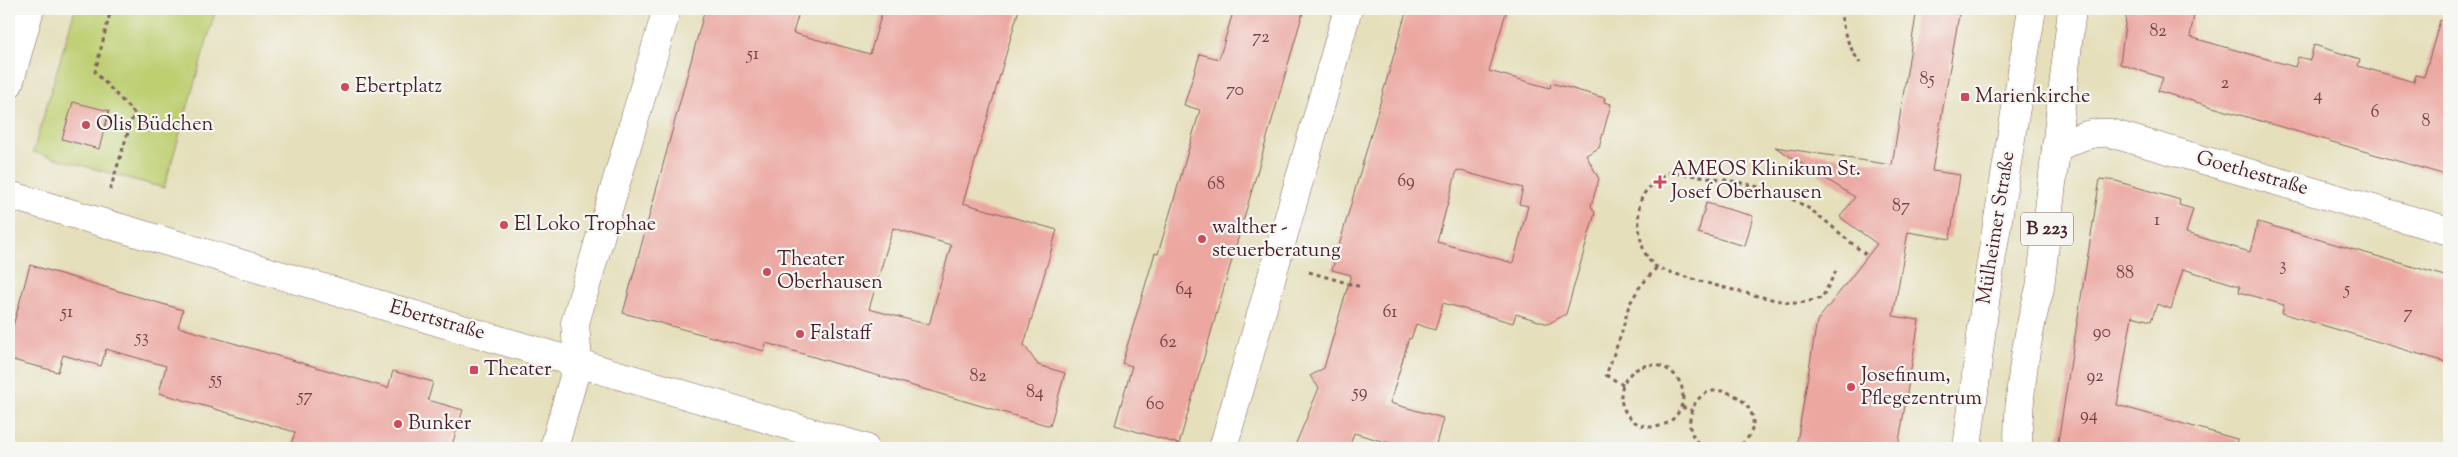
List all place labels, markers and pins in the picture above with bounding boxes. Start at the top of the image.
place label: Ebertplatz [355,73,442,102]
marker: Ebertplatz [339,81,351,93]
place label: Marienkirche [1975,83,2090,112]
marker: Marienkirche [1959,91,1971,103]
place label: Olis Büdchen [96,111,213,140]
marker: Olis Büdchen [80,119,92,131]
place label: AMEOS Klinikum St. Josef Oberhausen [1670,156,1861,208]
marker: AMEOS Klinikum St. Josef Oberhausen [1653,175,1667,189]
place label: El Loko Trophae [514,211,656,240]
place label: walther - steuerberatung [1212,214,1341,266]
marker: El Loko Trophae [498,219,510,231]
marker: walther - steuerberatung [1196,233,1208,245]
place label: Theater Oberhausen [777,246,883,298]
marker: Theater Oberhausen [761,266,773,278]
place label: Falstaff [810,320,872,349]
marker: Falstaff [794,328,806,340]
place label: Theater [484,356,552,385]
place label: Josefinum, Pflegezentrum [1860,362,1982,414]
marker: Theater [468,364,480,376]
marker: Josefinum, Pflegezentrum [1845,381,1857,393]
place label: Bunker [408,410,472,439]
marker: Bunker [392,418,404,430]

